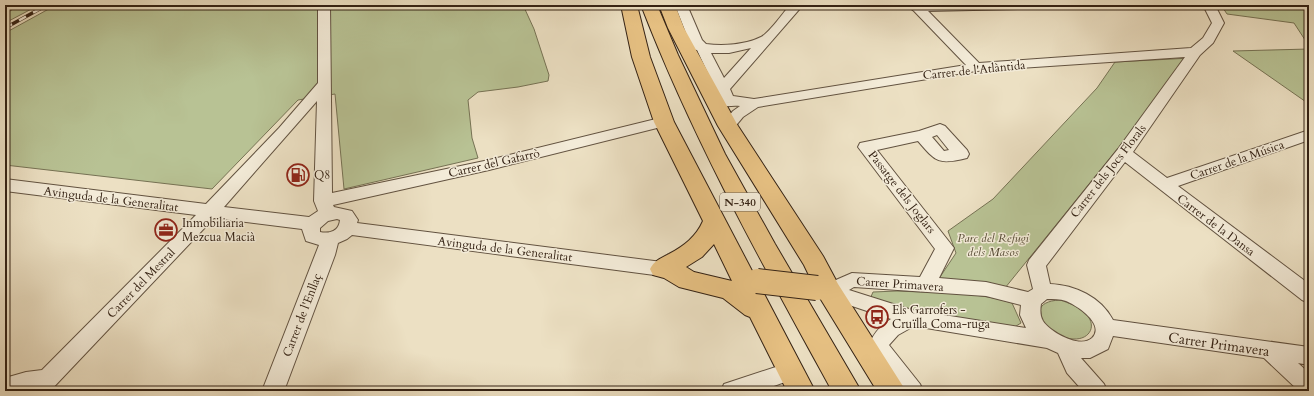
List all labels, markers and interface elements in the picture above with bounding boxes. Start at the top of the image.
street label: Carrer de l'Atlàntida [922,57,1027,83]
street label: Carrer dels Jocs Florals [1066,121,1150,221]
street label: Carrer de la Música [1188,136,1287,184]
street label: Carrer del Gafarrò [447,145,542,181]
street label: Passatge dels Joglars [865,147,939,237]
fuel station icon: Q8 [285,162,311,188]
place label: Q8 [314,167,331,183]
street label: Avinguda de la Generalitat [43,183,179,215]
street label: Carrer de la Dansa [1174,190,1259,260]
road number: N-340 [720,193,760,211]
place label: Inmobiliaria Mezcua Macià [182,215,256,245]
office icon: Inmobiliaria Mezcua Macià [153,217,179,243]
park label: Parc del Refugi dels Masos [957,230,1030,260]
street label: Avinguda de la Generalitat [437,233,573,265]
street label: Carrer del Mestral [103,245,179,321]
street label: Carrer de l'Enllaç [279,271,325,359]
street label: Carrer Primavera [856,273,945,295]
place label: Els Garrofers - Cruïlla Coma-ruga [892,302,991,332]
bus stop icon: Els Garrofers - Cruïlla Coma-ruga [864,304,890,330]
street label: Carrer Primavera [1167,328,1271,361]

